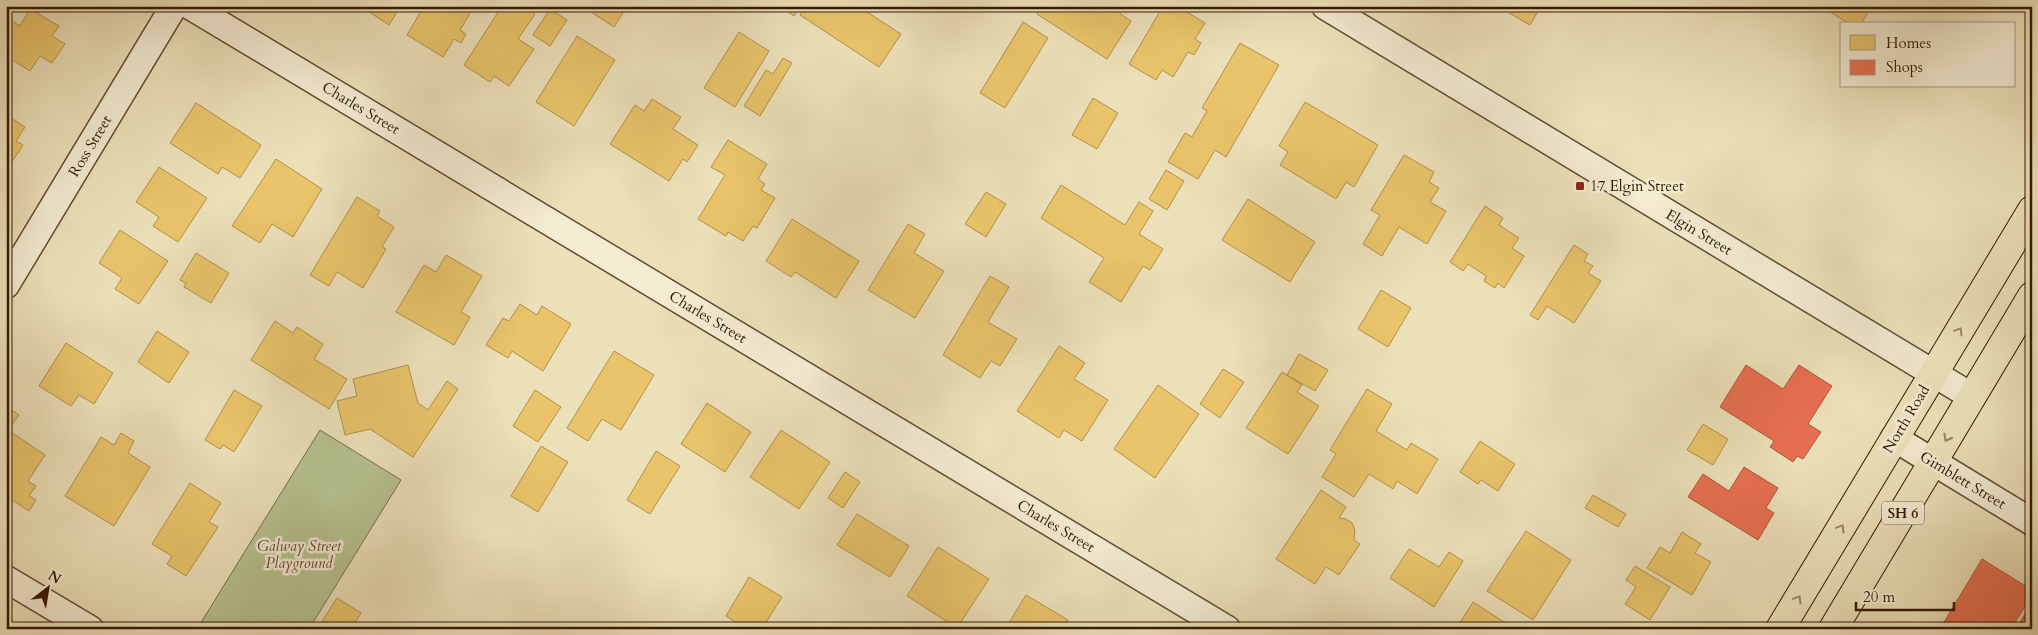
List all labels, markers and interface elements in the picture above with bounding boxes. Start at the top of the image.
legend [1840,22,2016,88]
text: Homes [1886,33,1931,53]
text: Shops [1886,57,1923,77]
street label: Charles Street [318,77,404,139]
street label: Ross Street [64,111,116,181]
place label: 17 Elgin Street [1590,176,1684,196]
marker: 17 Elgin Street [1574,180,1586,192]
street label: Elgin Street [1662,204,1736,260]
street label: Charles Street [665,286,751,348]
one-way arrow [1952,328,1962,337]
street label: North Road [1878,381,1934,457]
one-way arrow [1944,433,1954,442]
street label: Gimblett Street [1916,446,2010,514]
street label: Charles Street [1013,495,1099,557]
road number: SH 6 [1882,502,1924,524]
one-way arrow [1834,524,1844,533]
park label: Galway Street Playground [257,536,342,573]
north arrow [22,562,72,612]
text: N [44,566,65,589]
scale bar [1856,580,1953,612]
text: 20 m [1863,587,1895,607]
one-way arrow [1791,596,1801,605]

